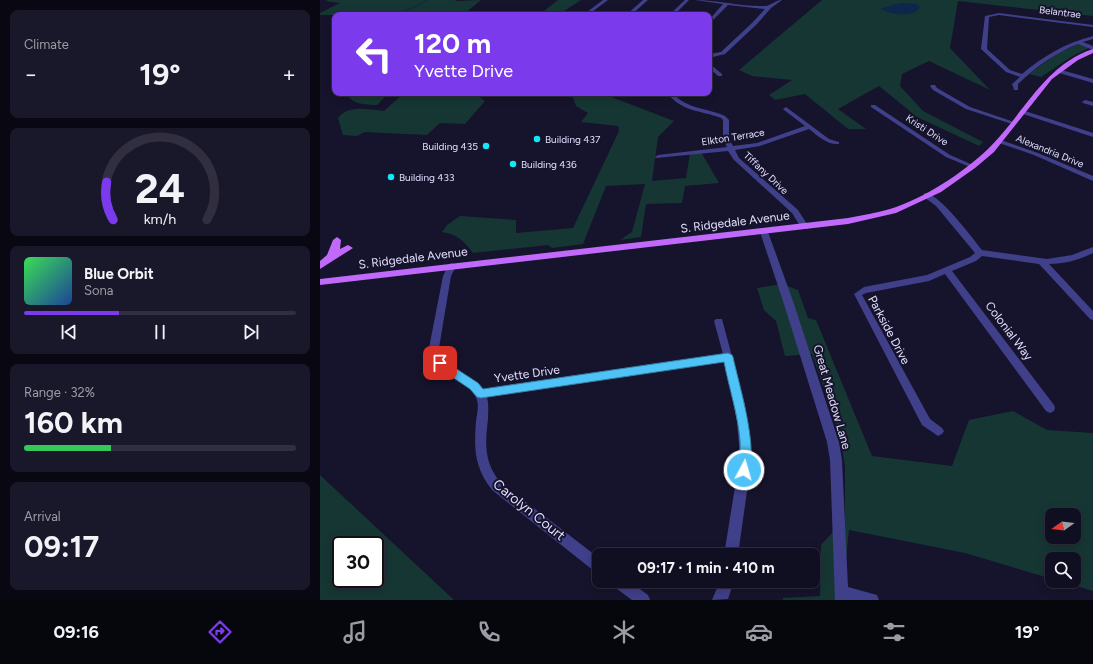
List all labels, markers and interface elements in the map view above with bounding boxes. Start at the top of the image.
street label: Belantrae [1038,3,1082,21]
text: 120 m [414,26,491,60]
icon: left [348,28,400,80]
text: Climate [24,37,69,52]
text: 19° [139,56,181,93]
text: Yvette Drive [414,60,513,82]
text: − [24,61,38,88]
text: + [282,61,296,88]
street label: Kristi Drive [903,111,951,149]
street label: Elkton Terrace [701,126,766,148]
street label: Alexandria Drive [1014,131,1086,171]
place label: Building 437 [545,133,601,146]
marker: Building 437 [532,134,542,144]
place label: Building 435 [422,140,478,153]
marker: Building 435 [481,141,491,151]
street label: Tiffany Drive [741,149,792,197]
place label: Building 436 [521,158,577,171]
marker: Building 436 [508,159,518,169]
text: 24 [135,163,185,213]
place label: Building 433 [399,171,454,184]
marker: Building 433 [386,172,396,182]
street label: S. Ridgedale Avenue [680,208,791,236]
text: km/h [144,210,176,228]
street label: S. Ridgedale Avenue [358,244,469,272]
text: Blue Orbit [84,265,154,283]
text: Sona [84,283,113,298]
street label: Parkside Drive [865,293,913,367]
street label: Colonial Way [982,299,1036,364]
icon: previous [58,321,80,343]
icon: pause [149,321,171,343]
icon: next [240,321,262,343]
street label: Great Meadow Lane [810,343,854,451]
pin [423,346,457,380]
icon: arrive [429,352,451,374]
street label: Yvette Drive [493,362,561,386]
text: Range · 32% [24,385,95,400]
text: 160 km [24,404,123,441]
position arrow [723,449,765,491]
street label: Carolyn Court [490,476,568,544]
north arrow [1045,508,1081,544]
map controls [1045,508,1081,588]
text: Arrival [24,509,61,524]
text: 09:17 [24,528,99,565]
speed limit sign: 30 [332,536,384,588]
button: search [1045,552,1081,588]
text: 09:17 · 1 min · 410 m [637,559,775,577]
icon: directions [206,618,234,646]
icon: music [341,618,369,646]
icon: phone [475,618,503,646]
icon: climate [610,618,638,646]
icon: car [745,618,773,646]
icon: filters [880,618,908,646]
text: 09:16 [53,621,99,643]
text: 19° [1015,621,1040,643]

